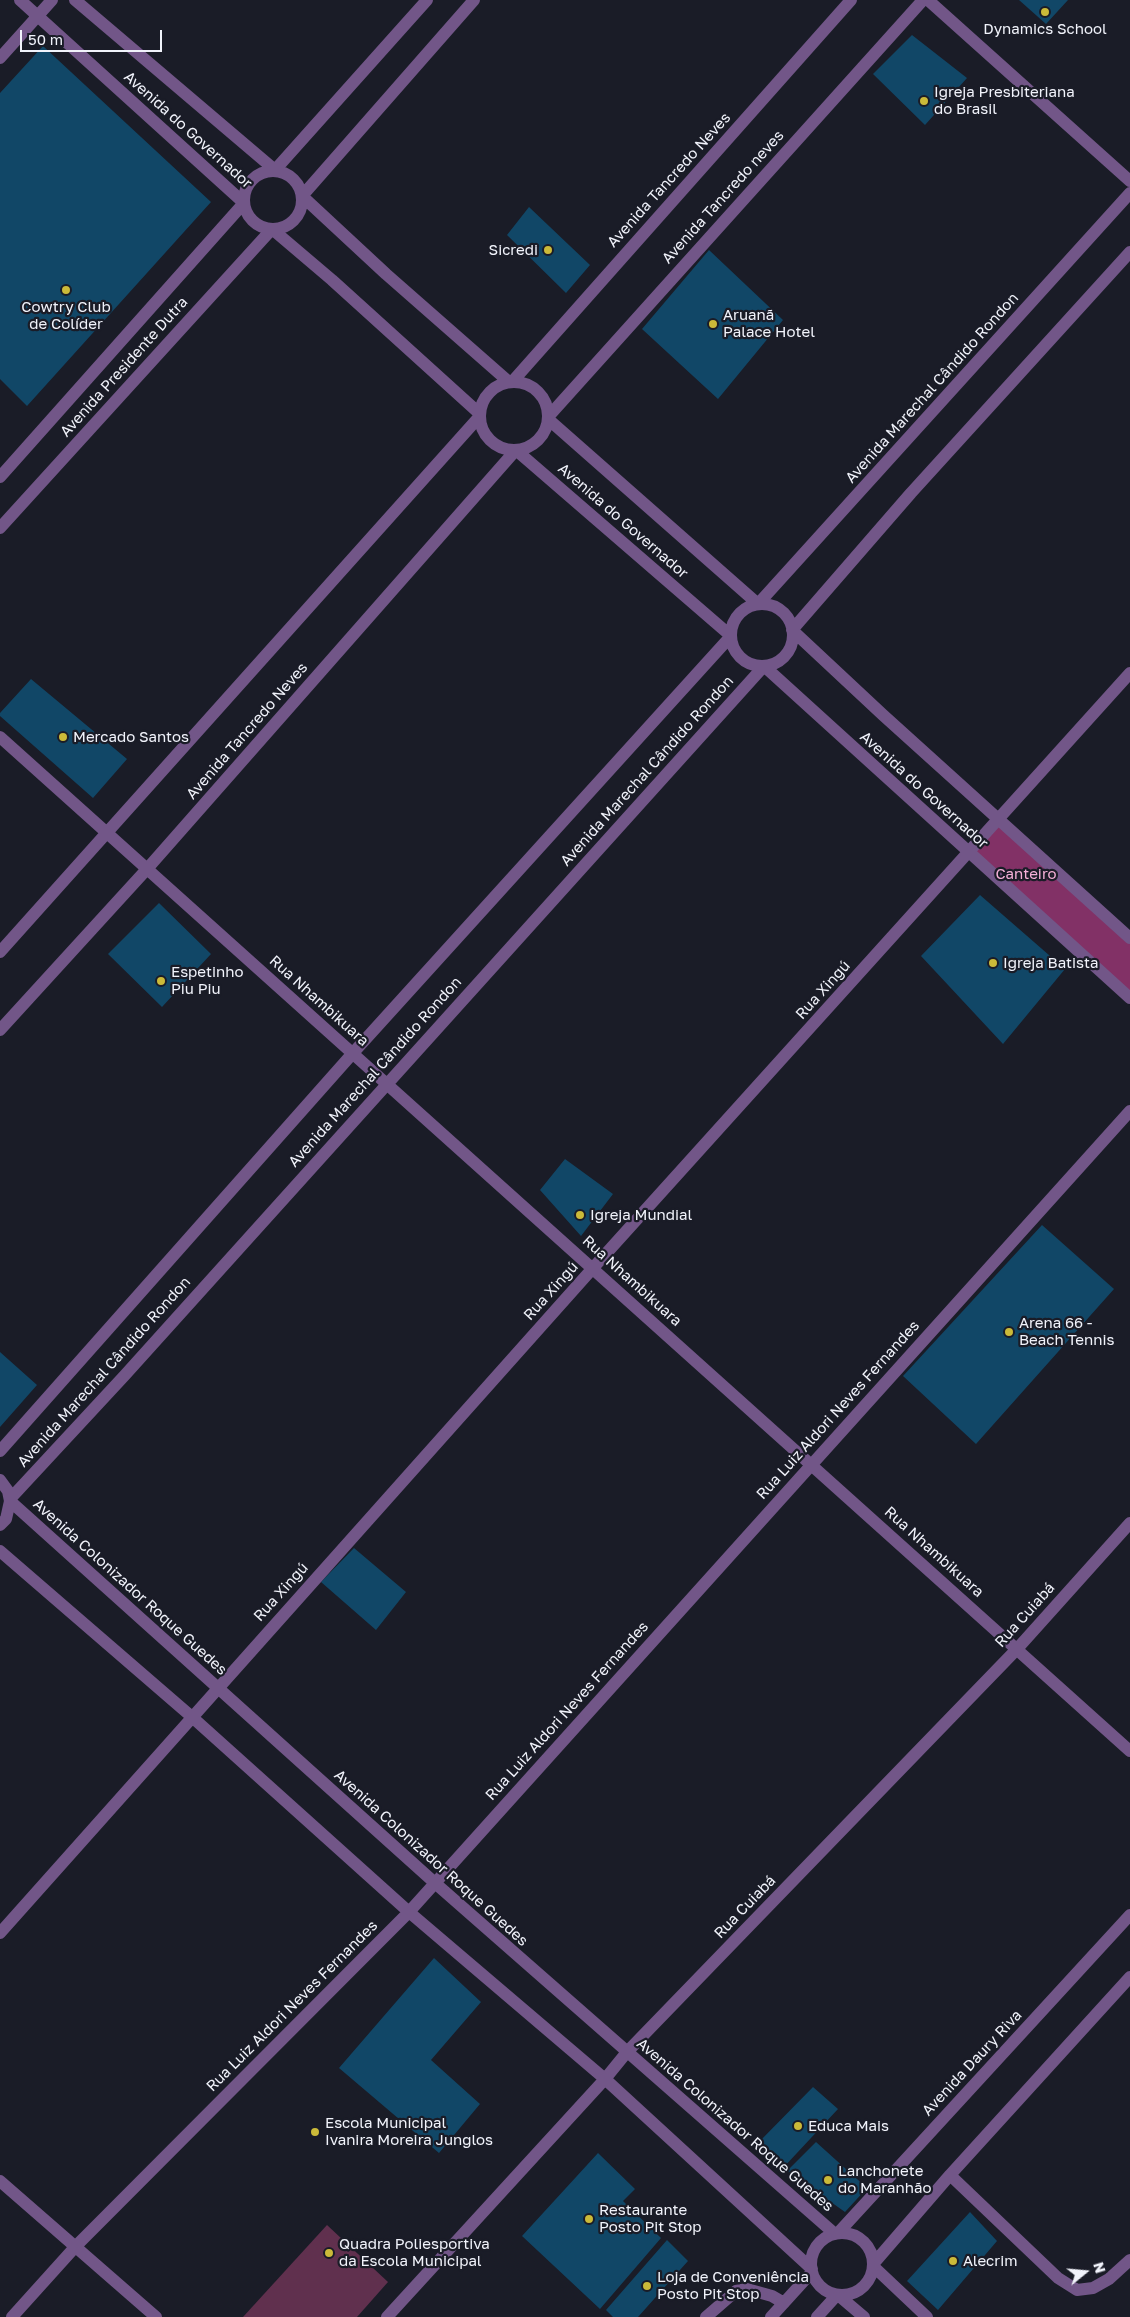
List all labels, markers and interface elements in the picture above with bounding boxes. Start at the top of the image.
marker: Dynamics School [1039,6,1051,18]
scale bar [22,20,165,52]
place label: Dynamics School [983,20,1107,38]
text: 50 m [28,30,63,48]
street label: Avenida do Governador [120,68,256,192]
place label: Igreja Presbiteriana do Brasil [934,83,1075,118]
marker: Igreja Presbiteriana do Brasil [918,95,930,107]
street label: Avenida Tancredo Neves [604,109,734,251]
street label: Avenida Tancredo neves [658,127,788,267]
place label: Sicredi [489,241,538,259]
marker: Sicredi [542,244,554,256]
marker: Cowtry Club de Colíder [60,284,72,296]
street label: Avenida Marechal Cândido Rondon [842,289,1022,487]
street label: Avenida Presidente Dutra [56,293,192,441]
place label: Cowtry Club de Colíder [21,298,111,333]
place label: Aruanã Palace Hotel [723,306,815,341]
marker: Aruanã Palace Hotel [707,318,719,330]
street label: Avenida do Governador [554,460,692,582]
street label: Avenida Tancredo Neves [183,659,311,803]
street label: Avenida Marechal Cândido Rondon [557,672,737,870]
place label: Mercado Santos [73,728,189,746]
street label: Avenida do Governador [856,728,992,852]
marker: Mercado Santos [57,731,69,743]
park label: Canteiro [995,865,1057,883]
street label: Rua Nhambikuara [266,952,372,1050]
place label: Igreja Batista [1003,954,1098,972]
street label: Rua Xingú [792,957,854,1023]
marker: Igreja Batista [987,957,999,969]
place label: Espetinho Piu Piu [171,963,243,998]
street label: Avenida Marechal Cândido Rondon [285,973,465,1171]
marker: Espetinho Piu Piu [155,975,167,987]
place label: Igreja Mundial [590,1206,692,1224]
marker: Igreja Mundial [574,1209,586,1221]
street label: Rua Nhambikuara [579,1232,685,1330]
street label: Rua Xingú [520,1258,582,1324]
street label: Avenida Marechal Cândido Rondon [14,1273,194,1471]
place label: Arena 66 - Beach Tennis [1019,1314,1114,1349]
street label: Rua Luiz Aldori Neves Fernandes [753,1317,923,1503]
marker: Arena 66 - Beach Tennis [1003,1326,1015,1338]
street label: Avenida Colonizador Roque Guedes [29,1495,231,1679]
street label: Rua Nhambikuara [881,1503,987,1601]
street label: Rua Xingú [250,1559,312,1625]
street label: Rua Cuiabá [991,1579,1059,1651]
street label: Rua Luiz Aldori Neves Fernandes [482,1618,652,1804]
street label: Avenida Colonizador Roque Guedes [330,1766,532,1950]
street label: Rua Cuiabá [711,1872,779,1942]
street label: Rua Luiz Aldori Neves Fernandes [203,1917,381,2095]
street label: Avenida Daury Riva [918,2006,1026,2120]
street label: Avenida Colonizador Roque Guedes [633,2035,837,2215]
place label: Escola Municipal Ivanira Moreira Junglos [325,2114,493,2149]
place label: Educa Mais [808,2117,889,2135]
marker: Educa Mais [792,2120,804,2132]
marker: Escola Municipal Ivanira Moreira Junglos [309,2126,321,2138]
place label: Lanchonete do Maranhão [838,2162,931,2197]
marker: Lanchonete do Maranhão [822,2174,834,2186]
place label: Restaurante Posto Pit Stop [599,2201,701,2236]
marker: Restaurante Posto Pit Stop [583,2213,595,2225]
place label: Quadra Poliesportiva da Escola Municipal [339,2235,490,2270]
marker: Quadra Poliesportiva da Escola Municipal [323,2247,335,2259]
north arrow [1060,2247,1110,2297]
place label: Alecrim [963,2252,1017,2270]
marker: Alecrim [947,2255,959,2267]
text: N [1090,2260,1110,2275]
place label: Loja de Conveniência Posto Pit Stop [657,2268,809,2303]
marker: Loja de Conveniência Posto Pit Stop [641,2280,653,2292]

